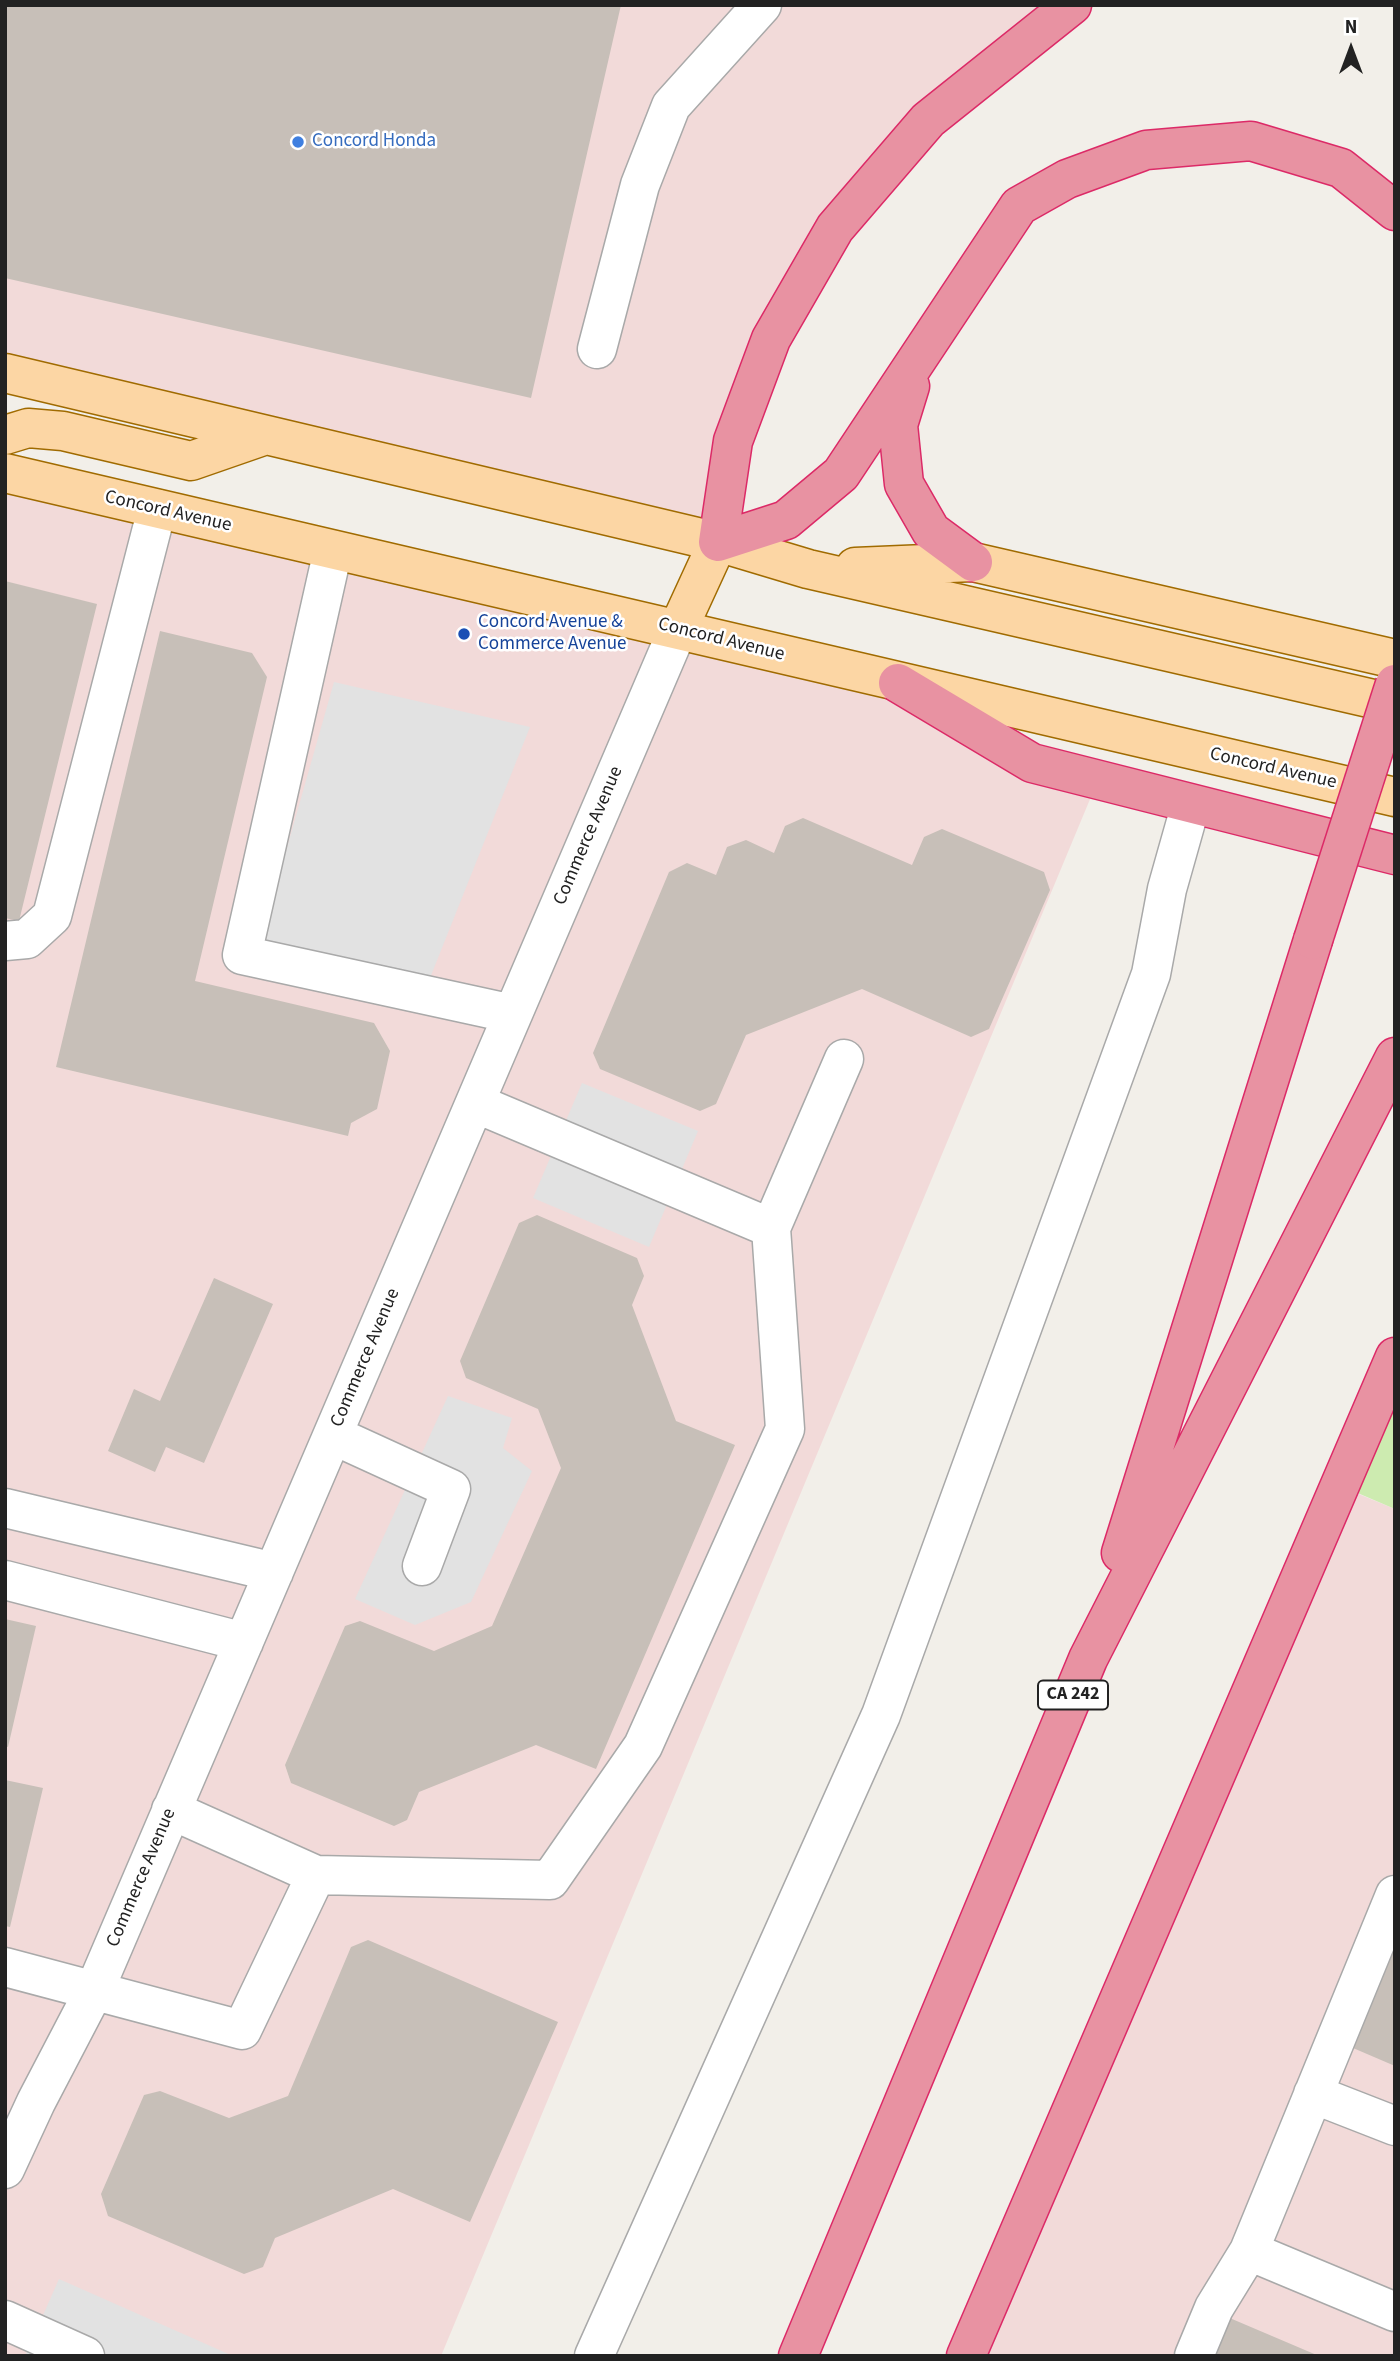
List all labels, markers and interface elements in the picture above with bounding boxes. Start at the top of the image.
north arrow [1316,14,1386,84]
text: N [1345,14,1357,41]
place label: Concord Honda [312,131,436,153]
marker: Concord Honda [290,134,306,150]
street label: Concord Avenue [102,486,234,538]
place label: Concord Avenue & Commerce Avenue [478,612,627,656]
street label: Concord Avenue [655,613,787,667]
marker: Concord Avenue & Commerce Avenue [456,626,472,642]
street label: Concord Avenue [1207,743,1339,795]
street label: Commerce Avenue [549,763,629,909]
street label: Commerce Avenue [326,1285,406,1431]
road number: CA 242 [1038,1680,1108,1710]
street label: Commerce Avenue [102,1805,182,1951]

